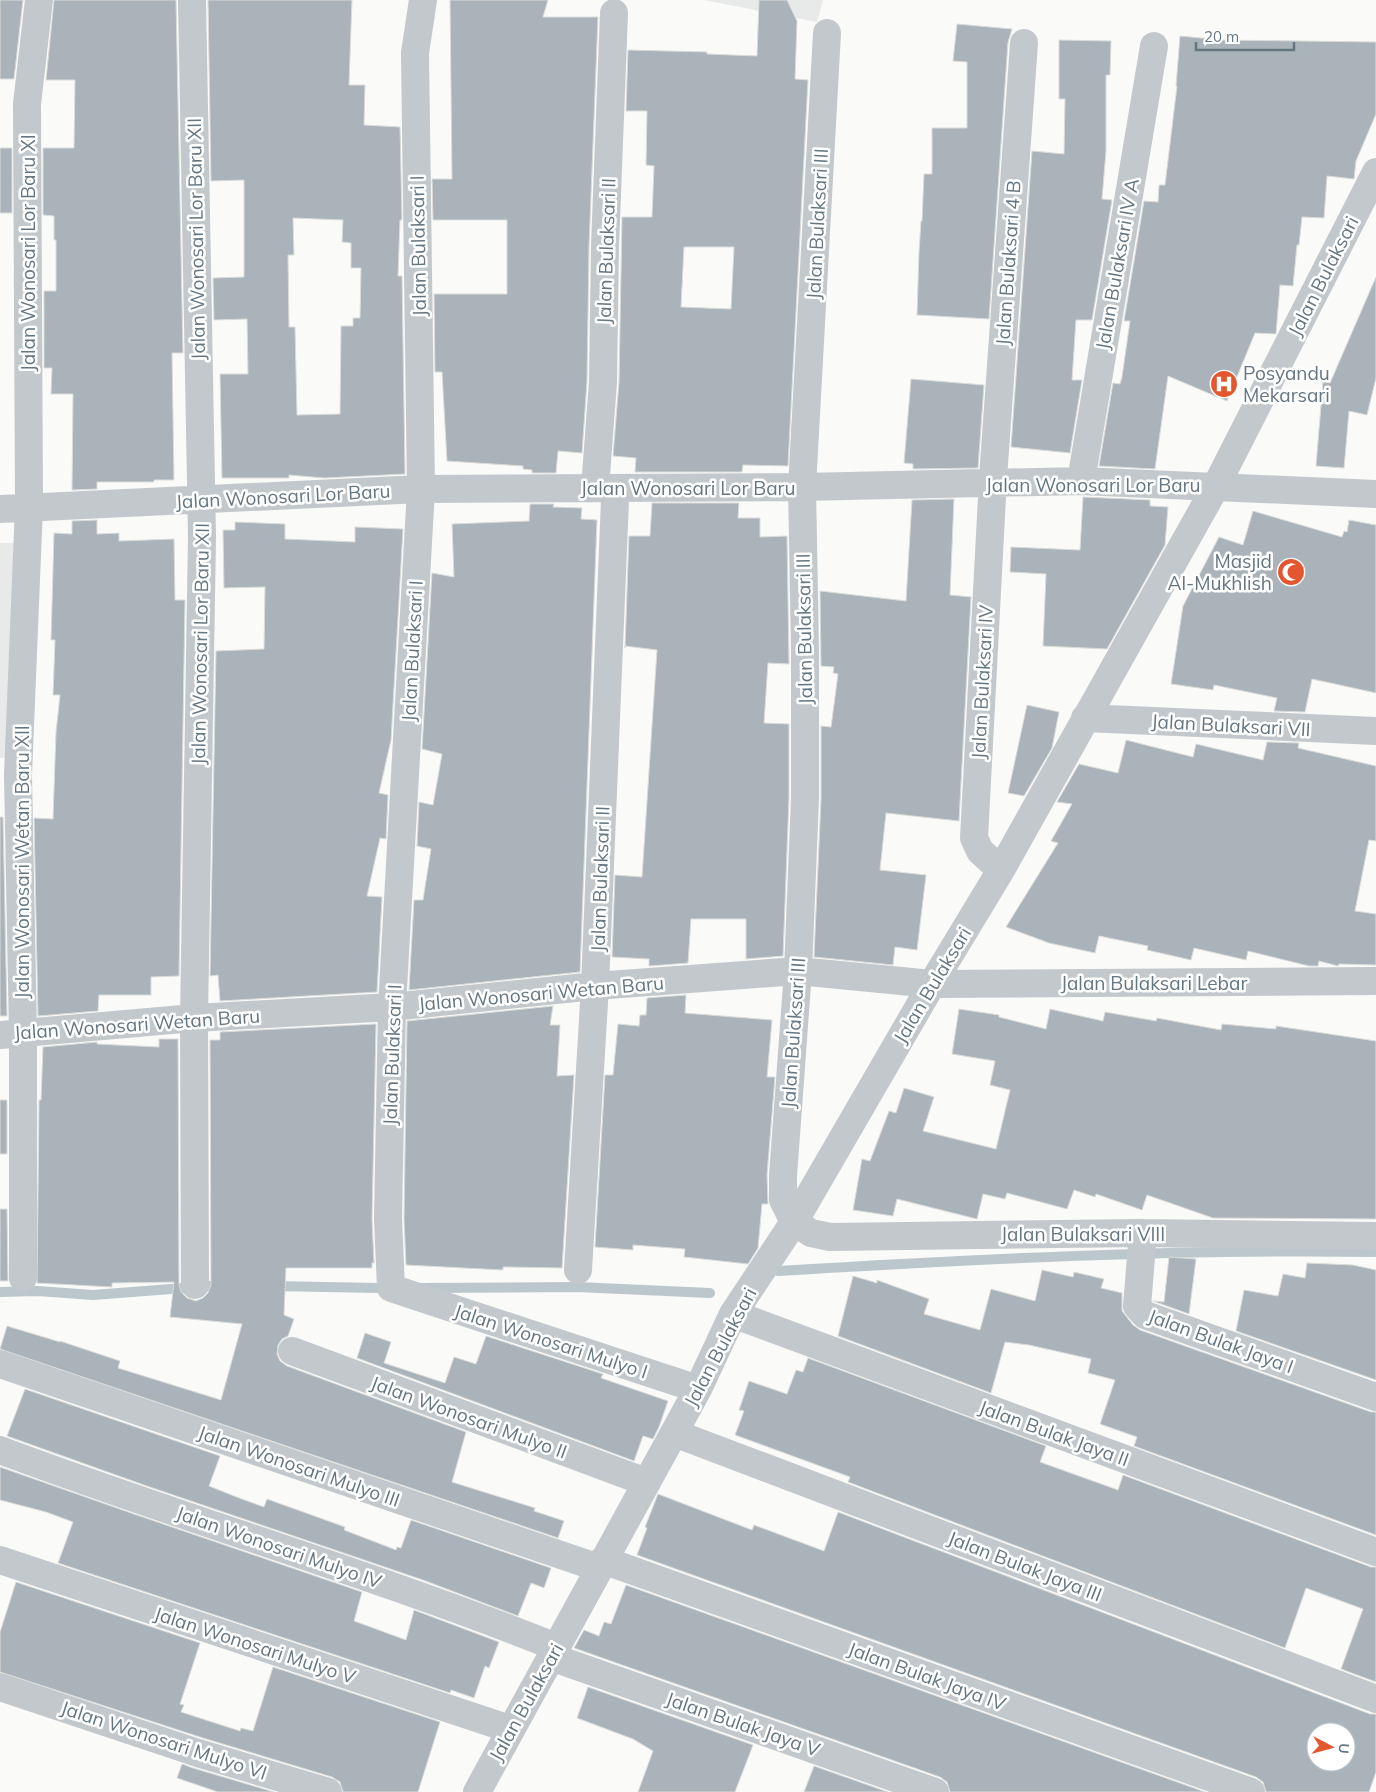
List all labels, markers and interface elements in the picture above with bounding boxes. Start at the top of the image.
scale bar [1196,20,1294,52]
text: 20 m [1204,27,1239,46]
street label: Jalan Wonosari Lor Baru XII [182,118,210,360]
street label: Jalan Wonosari Lor Baru XI [16,134,40,372]
street label: Jalan Bulaksari III [801,148,833,300]
street label: Jalan Bulaksari I [405,175,431,317]
street label: Jalan Bulaksari IV A [1090,177,1144,351]
street label: Jalan Bulaksari II [591,178,621,324]
street label: Jalan Bulaksari 4 B [990,180,1026,346]
street label: Jalan Bulaksari [1282,212,1364,340]
place label: Posyandu Mekarsari [1243,361,1330,407]
hospital icon: Posyandu Mekarsari [1209,369,1239,399]
street label: Jalan Wonosari Lor Baru [986,473,1200,497]
street label: Jalan Wonosari Lor Baru [581,476,795,500]
street label: Jalan Wonosari Lor Baru [175,478,391,514]
street label: Jalan Wonosari Lor Baru XII [186,523,214,765]
place label: Masjid Al-Mukhlish [1168,549,1272,595]
street label: Jalan Bulaksari III [791,553,817,705]
mosque icon: Masjid Al-Mukhlish [1276,557,1306,587]
street label: Jalan Bulaksari I [396,580,428,722]
street label: Jalan Bulaksari IV [966,604,998,760]
street label: Jalan Bulaksari VII [1151,709,1311,741]
street label: Jalan Wonosari Wetan Baru XII [10,725,34,999]
street label: Jalan Bulaksari II [585,806,615,952]
street label: Jalan Bulaksari [888,923,976,1047]
street label: Jalan Bulaksari III [776,957,810,1109]
street label: Jalan Wonosari Wetan Baru [417,970,665,1016]
street label: Jalan Bulaksari Lebar [1061,971,1247,995]
street label: Jalan Bulaksari I [378,984,406,1126]
street label: Jalan Wonosari Wetan Baru [13,1003,261,1045]
street label: Jalan Bulaksari VIII [1001,1222,1165,1246]
street label: Jalan Bulaksari [679,1283,761,1411]
street label: Jalan Wonosari Mulyo I [451,1298,651,1384]
street label: Jalan Bulak Jaya I [1145,1304,1297,1378]
street label: Jalan Wonosari Mulyo II [368,1370,570,1464]
street label: Jalan Bulak Jaya II [976,1395,1132,1471]
street label: Jalan Wonosari Mulyo III [195,1420,403,1512]
street label: Jalan Wonosari Mulyo IV [173,1501,385,1594]
street label: Jalan Bulak Jaya III [945,1526,1105,1606]
street label: Jalan Wonosari Mulyo V [151,1601,360,1689]
street label: Jalan Bulak Jaya IV [845,1636,1010,1716]
street label: Jalan Bulaksari [484,1639,568,1765]
street label: Jalan Bulak Jaya V [663,1686,824,1762]
street label: Jalan Wonosari Mulyo VI [58,1695,270,1785]
north arrow [1306,1722,1356,1772]
text: U [1334,1742,1353,1754]

